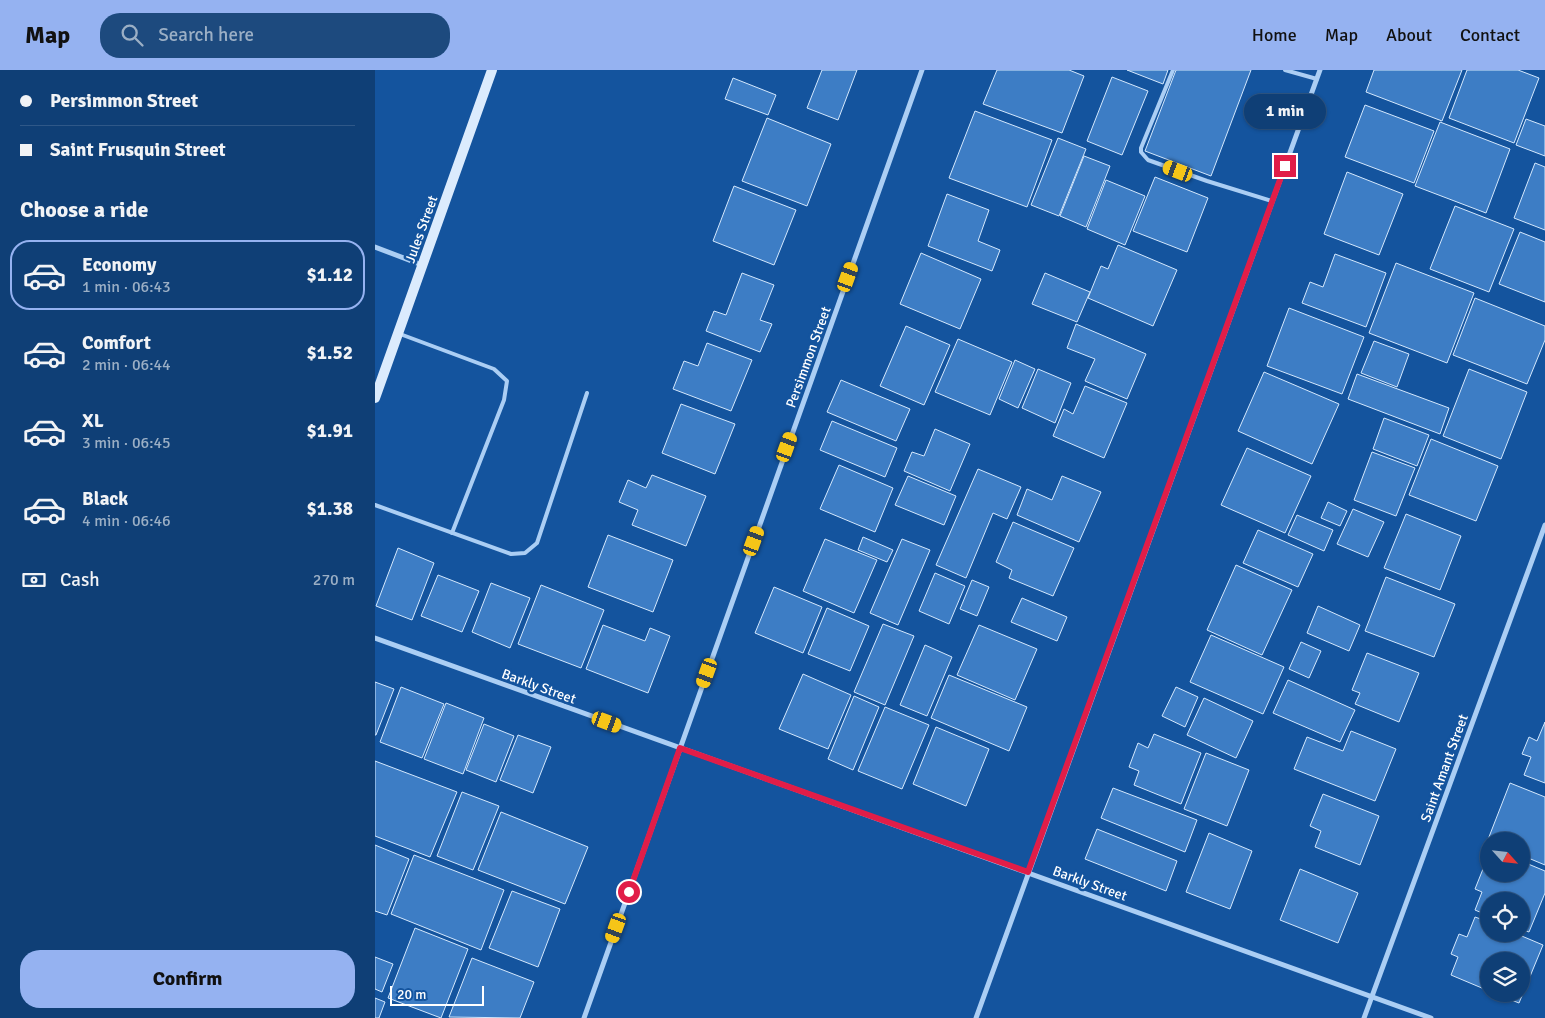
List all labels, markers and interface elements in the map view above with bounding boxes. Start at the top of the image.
search box [100,13,450,58]
text: Map [25,20,70,50]
icon: search [118,21,146,49]
text: Search here [158,23,254,47]
text: Home [1252,24,1297,46]
text: Map [1325,24,1358,46]
text: About [1386,24,1432,46]
text: Contact [1460,24,1520,46]
text: Persimmon Street [50,89,198,113]
callout: 1 min [1244,93,1326,128]
text: 1 min [1266,101,1304,121]
text: Saint Frusquin Street [50,138,226,162]
route end [1274,155,1296,177]
car [1161,159,1194,183]
street label: Jules Street [401,193,442,265]
text: Choose a ride [20,196,148,223]
icon: car [22,253,67,298]
text: Economy [82,253,156,277]
car [835,260,860,294]
text: $1.12 [307,263,353,287]
text: 1 min · 06:43 [82,277,171,297]
street label: Persimmon Street [782,304,835,410]
icon: car [22,331,67,376]
text: Comfort [82,331,151,355]
text: $1.52 [307,341,353,365]
text: 2 min · 06:44 [82,355,171,375]
icon: car [22,409,67,454]
text: XL [82,409,104,433]
text: $1.91 [307,419,353,443]
car [774,430,799,464]
text: 3 min · 06:45 [82,433,171,453]
icon: car [22,487,67,532]
text: Black [82,487,128,511]
text: $1.38 [307,497,353,521]
text: 4 min · 06:46 [82,511,171,531]
car [741,524,766,558]
icon: cash [20,566,48,594]
text: Cash [60,568,100,592]
text: 270 m [313,570,355,590]
car [694,656,719,690]
street label: Barkly Street [499,665,578,708]
car [590,710,623,734]
street label: Saint Amant Street [1417,712,1472,824]
north arrow [1480,832,1530,882]
map controls [1480,832,1530,1002]
street label: Barkly Street [1050,862,1129,905]
route start [618,881,640,903]
button: locate [1480,892,1530,942]
car [603,911,628,945]
button: Confirm [20,950,355,1008]
button: layers [1480,952,1530,1002]
scale bar [390,983,484,1006]
text: 20 m [397,986,426,1003]

